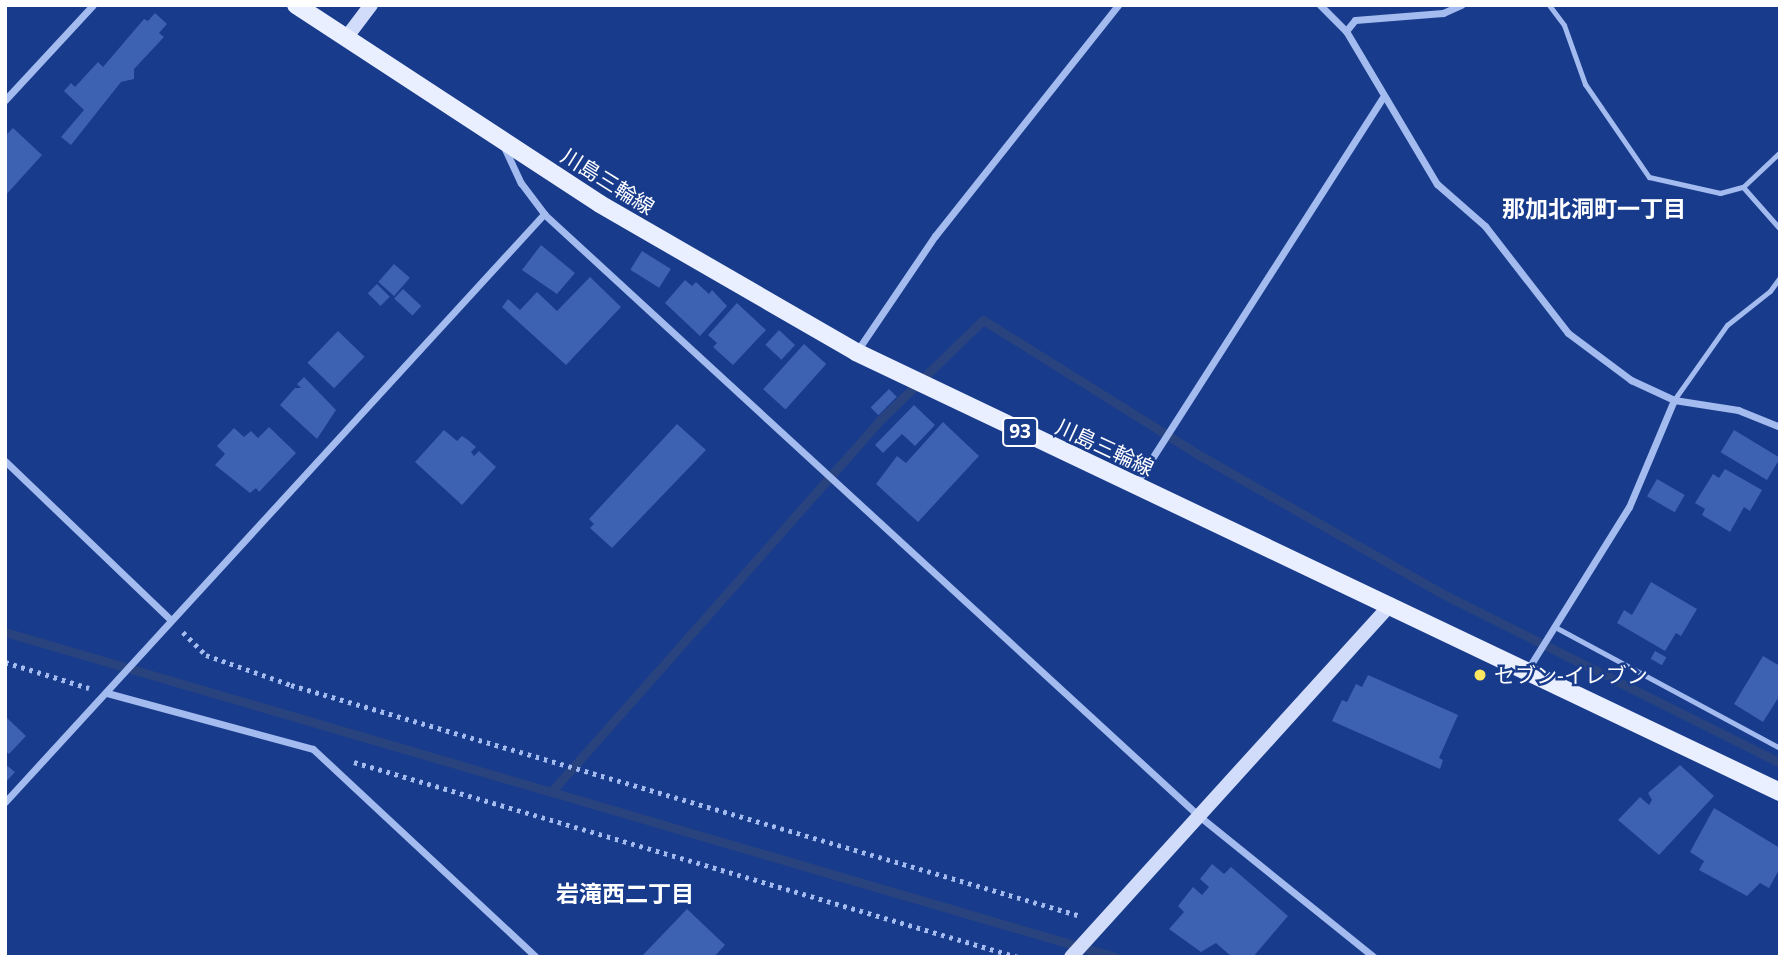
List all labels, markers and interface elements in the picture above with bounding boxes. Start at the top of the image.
street label: 川島三輪線 [557,142,659,220]
district label: 那加北洞町一丁目 [1502,194,1686,222]
street label: 川島三輪線 [1052,413,1158,481]
road number: 93 [1001,416,1039,448]
place label: セブン-イレブン [1494,662,1648,688]
marker: セブン-イレブン [1472,667,1488,683]
district label: 岩滝西二丁目 [556,879,694,907]

